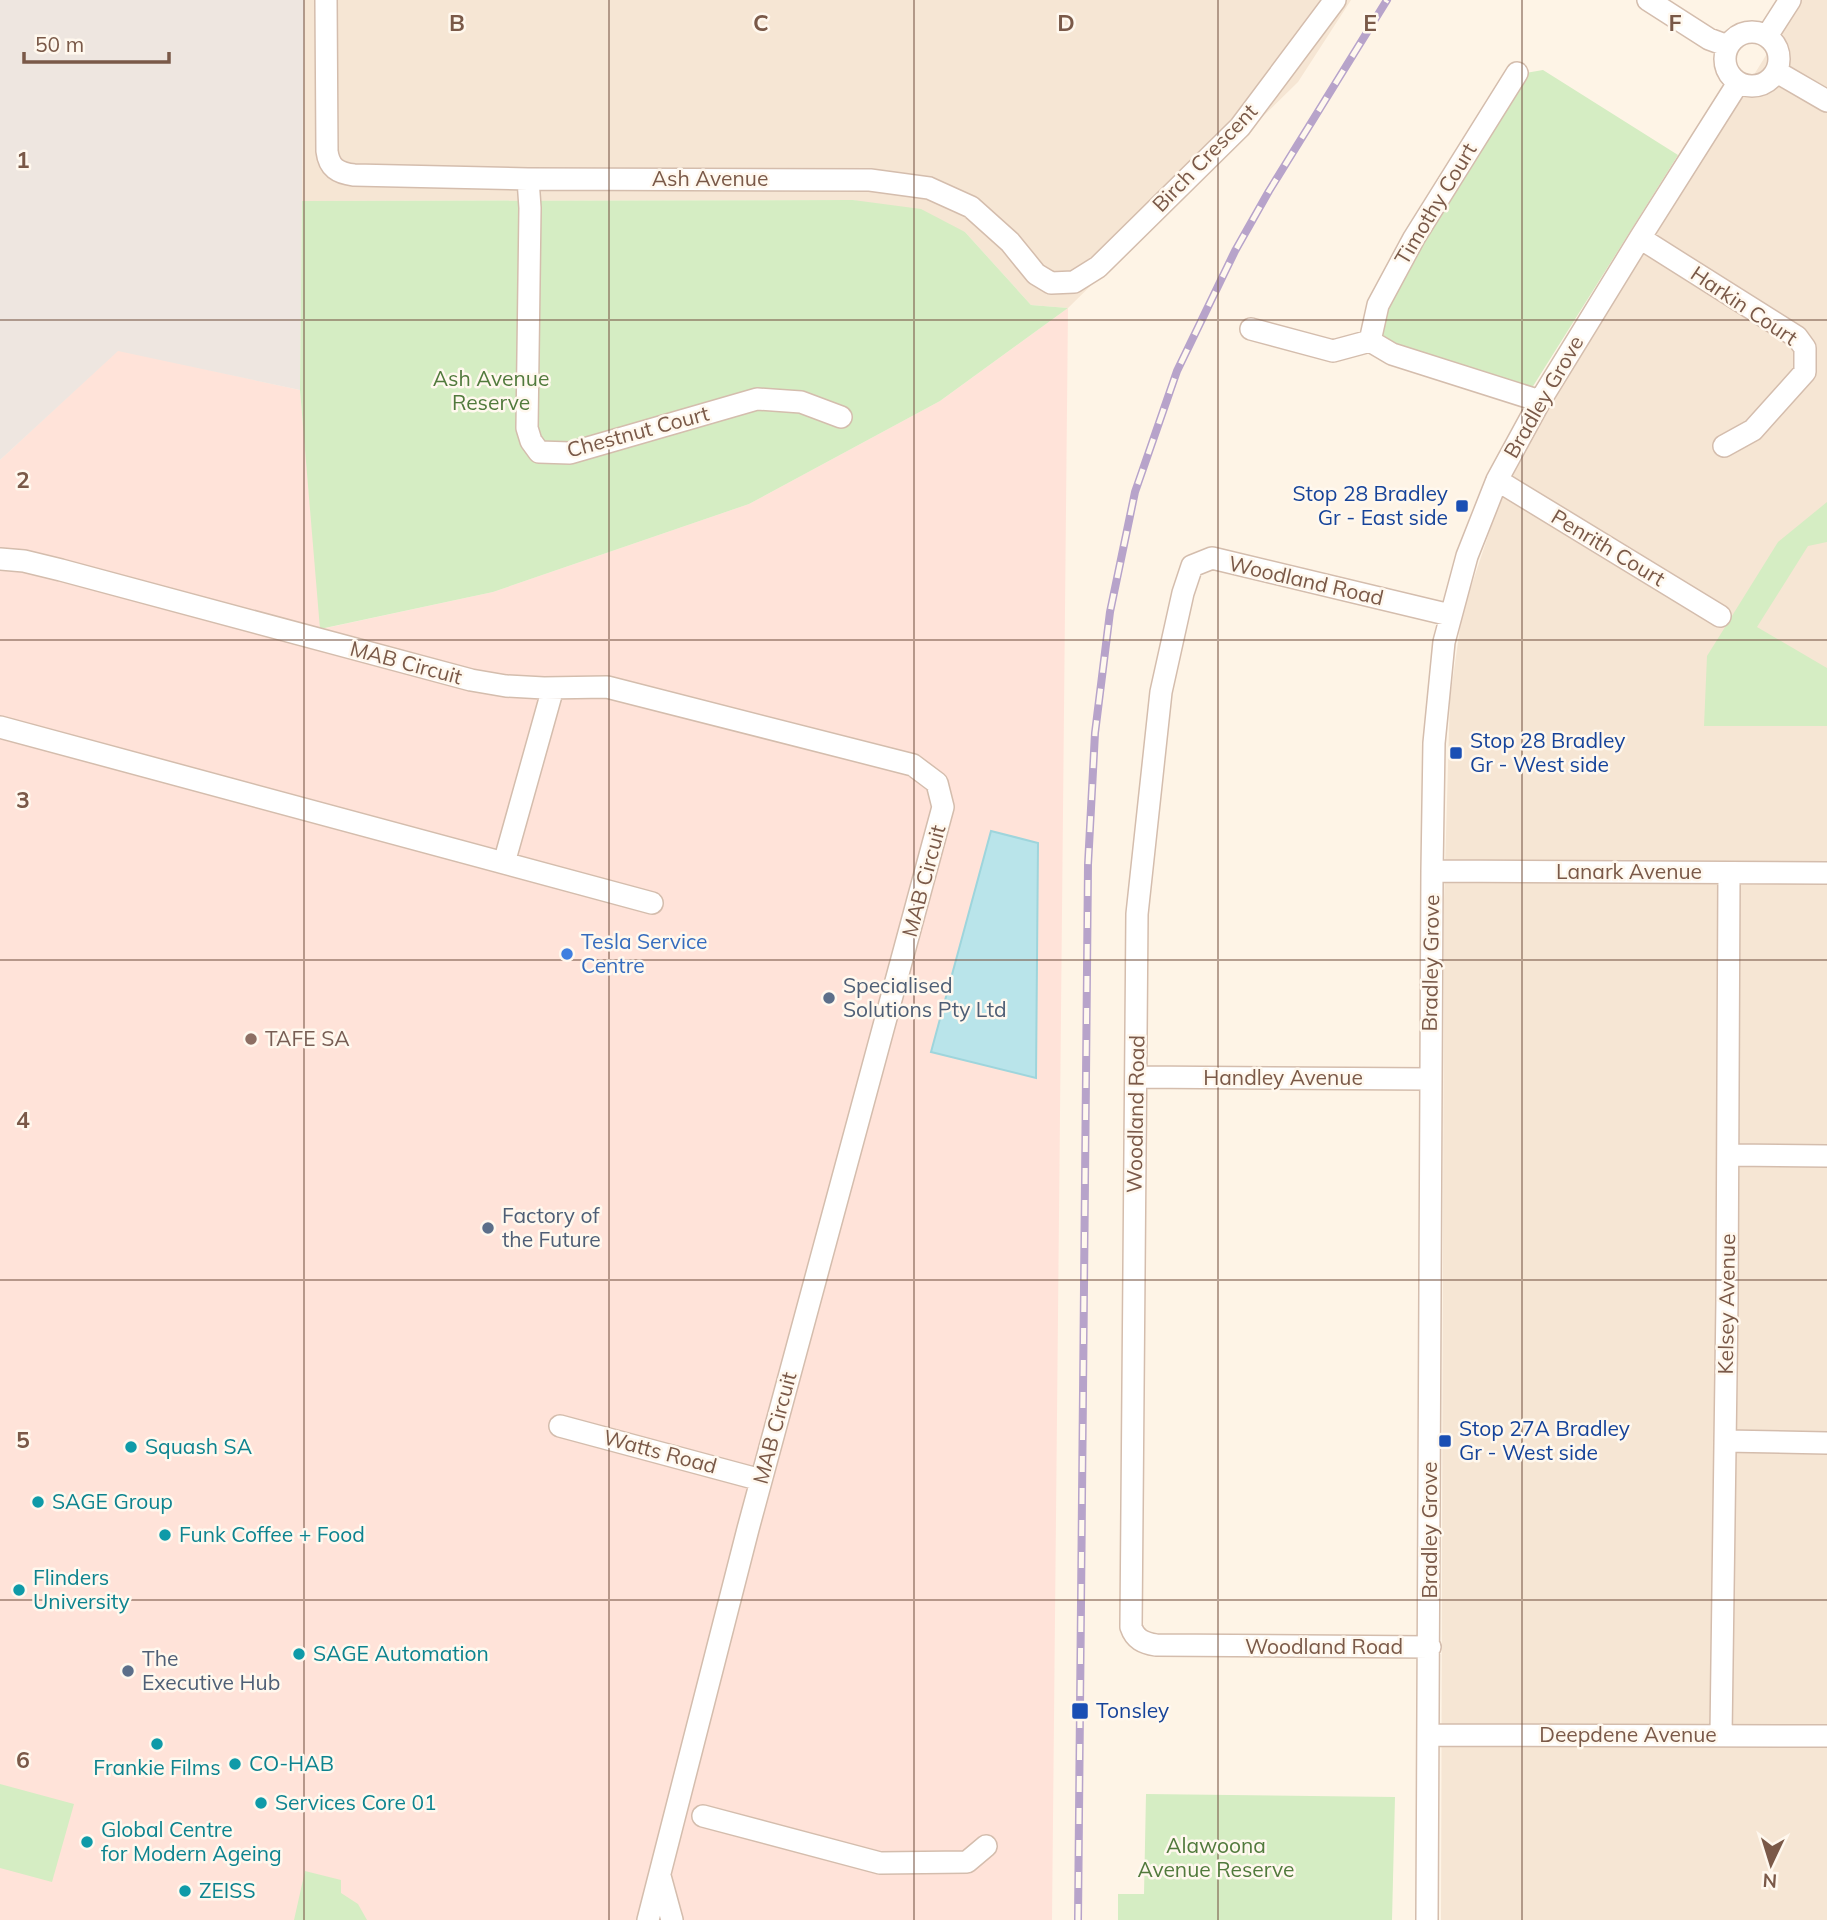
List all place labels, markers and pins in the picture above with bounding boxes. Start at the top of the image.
place label: Stop 28 Bradley Gr - East side [1293,480,1448,530]
marker: Stop 28 Bradley Gr - East side [1454,498,1470,514]
place label: Stop 28 Bradley Gr - West side [1470,727,1625,777]
marker: Stop 28 Bradley Gr - West side [1448,745,1464,761]
place label: Tesla Service Centre [581,928,708,978]
marker: Tesla Service Centre [559,946,575,962]
place label: Specialised Solutions Pty Ltd [843,972,1007,1022]
marker: Specialised Solutions Pty Ltd [821,990,837,1006]
place label: TAFE SA [265,1025,350,1051]
marker: TAFE SA [243,1031,259,1047]
place label: Factory of the Future [502,1202,601,1252]
marker: Factory of the Future [480,1220,496,1236]
place label: Stop 27A Bradley Gr - West side [1459,1415,1630,1465]
place label: Squash SA [145,1433,253,1459]
marker: Stop 27A Bradley Gr - West side [1437,1433,1453,1449]
marker: Squash SA [123,1439,139,1455]
place label: SAGE Group [52,1488,173,1514]
marker: SAGE Group [30,1494,46,1510]
place label: Funk Coffee + Food [179,1521,365,1547]
marker: Funk Coffee + Food [157,1527,173,1543]
place label: Flinders University [33,1564,130,1614]
marker: Flinders University [11,1582,27,1598]
place label: SAGE Automation [313,1640,489,1666]
place label: The Executive Hub [142,1645,280,1695]
marker: SAGE Automation [291,1646,307,1662]
marker: The Executive Hub [120,1663,136,1679]
place label: Tonsley [1096,1697,1169,1723]
marker: Tonsley [1070,1701,1090,1721]
marker: Frankie Films [149,1736,165,1752]
place label: CO-HAB [249,1750,334,1776]
place label: Frankie Films [93,1754,221,1780]
marker: CO-HAB [227,1756,243,1772]
place label: Services Core 01 [275,1789,437,1815]
marker: Services Core 01 [253,1795,269,1811]
place label: Global Centre for Modern Ageing [101,1816,282,1866]
marker: Global Centre for Modern Ageing [79,1834,95,1850]
place label: ZEISS [199,1877,255,1903]
marker: ZEISS [177,1883,193,1899]

